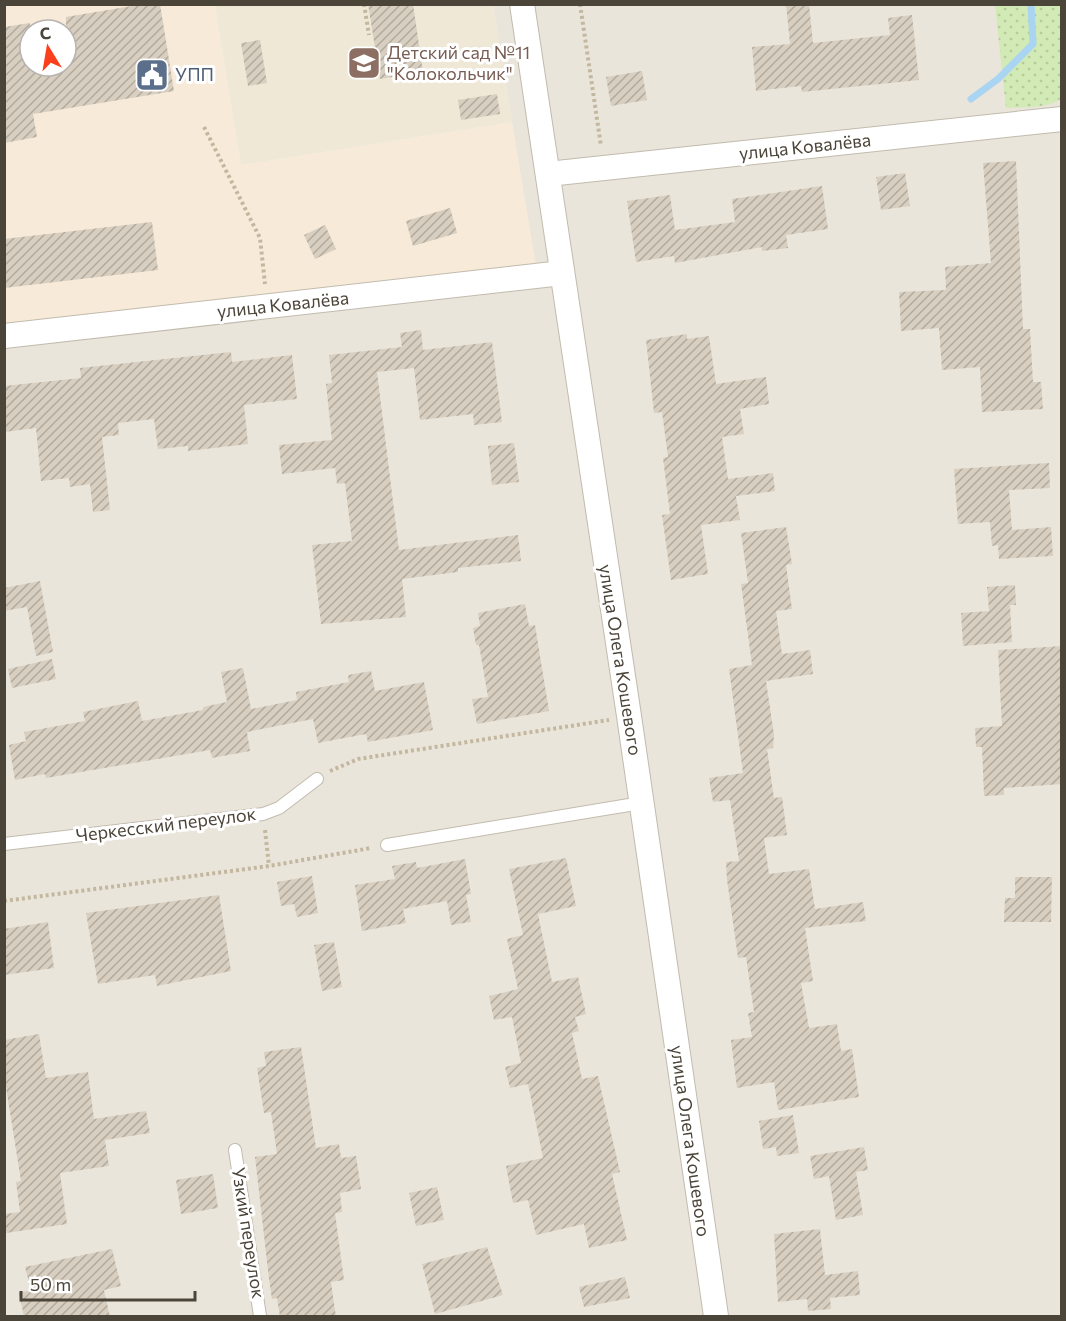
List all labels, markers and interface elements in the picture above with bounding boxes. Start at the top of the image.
north arrow [18,18,78,78]
text: С [38,22,52,43]
place label: Детский сад №11 "Колокольчик" [387,41,530,84]
school or university icon: Детский сад №11 "Колокольчик" [346,45,382,81]
public building icon: УПП [134,57,170,93]
place label: УПП [175,63,214,85]
street label: улица Ковалёва [738,128,872,164]
street label: улица Ковалёва [216,286,350,322]
street label: улица Олега Кошевого [595,563,647,757]
street label: Черкесский переулок [74,802,258,846]
street label: улица Олега Кошевого [667,1044,715,1238]
street label: Узкий переулок [228,1166,270,1300]
scale bar [21,1264,195,1302]
text: 50 m [30,1273,71,1295]

